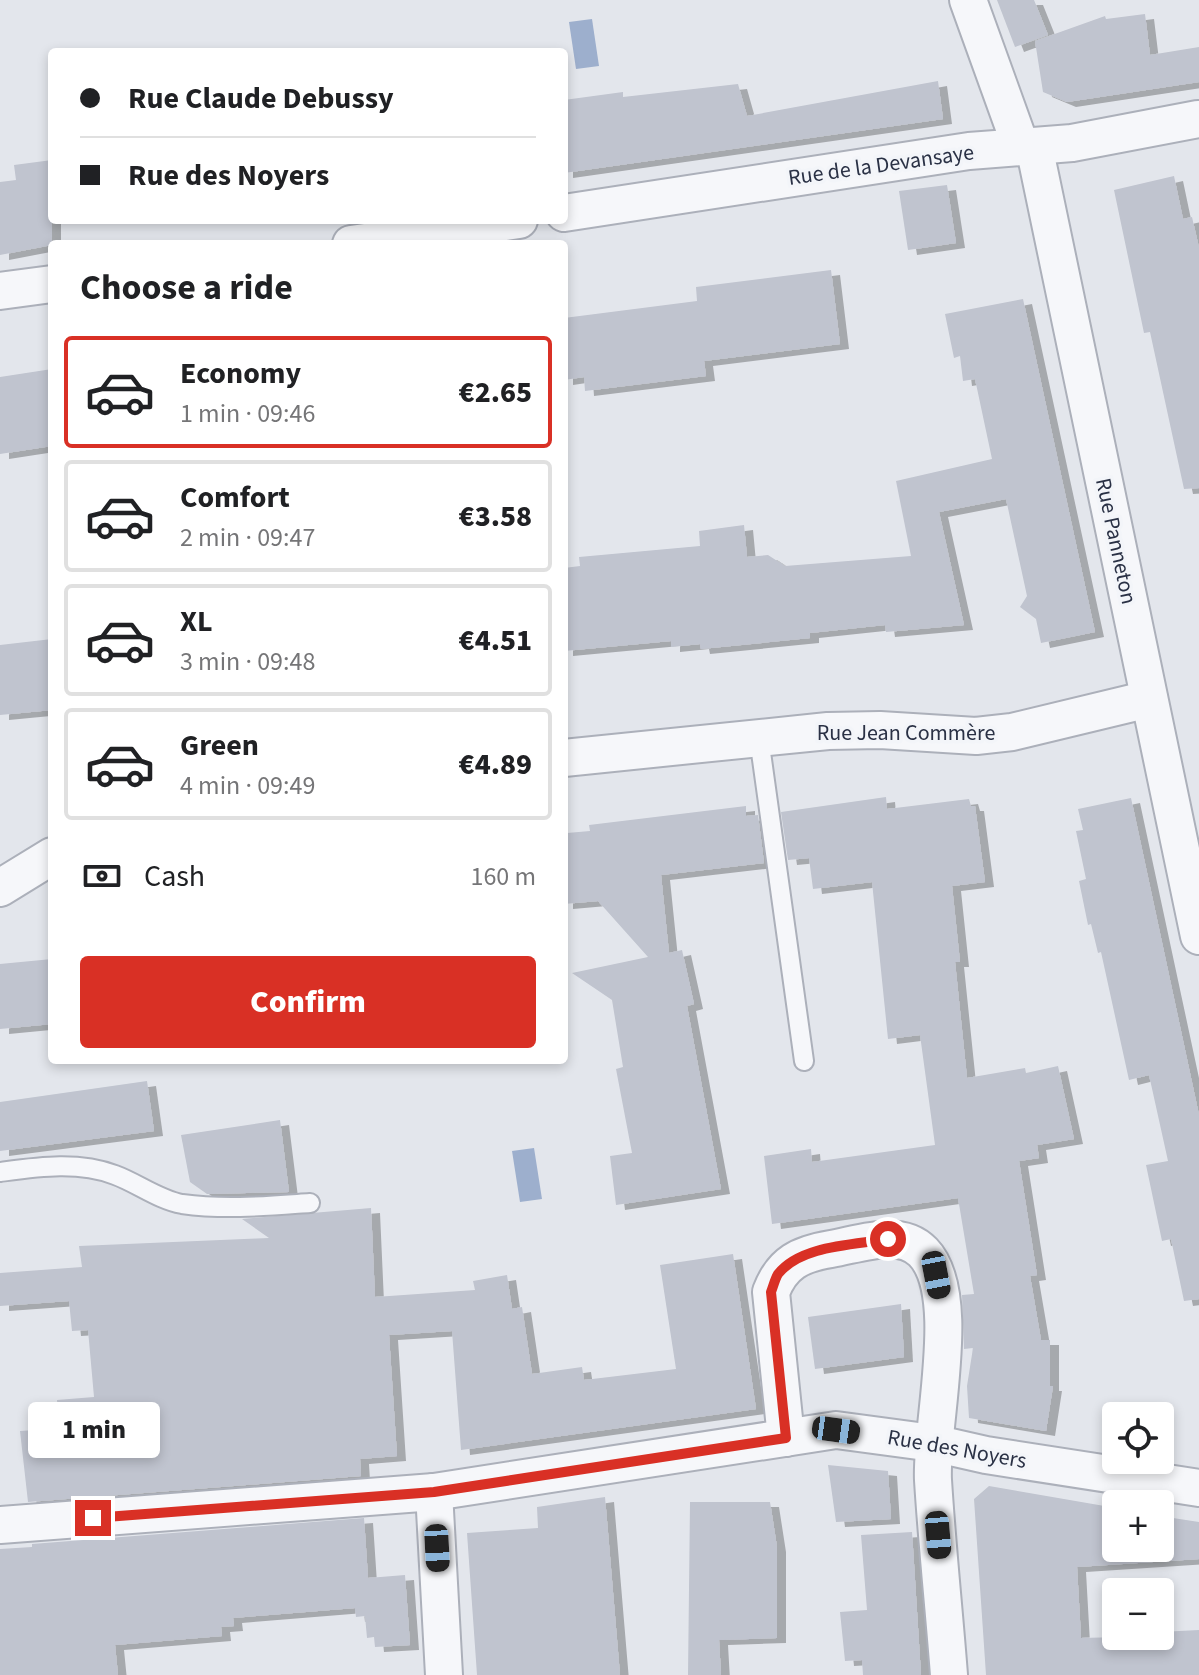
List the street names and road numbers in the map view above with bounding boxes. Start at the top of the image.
street label: Rue de la Devansaye [786,136,976,194]
street label: Rue Panneton [1087,475,1145,607]
street label: Rue Jean Commère [817,717,995,749]
street label: Rue des Noyers [885,1421,1029,1477]

